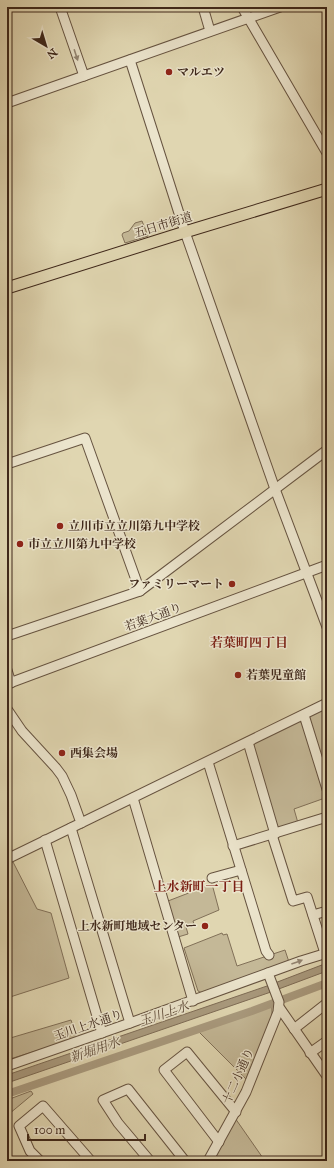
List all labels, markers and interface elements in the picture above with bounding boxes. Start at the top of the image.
north arrow [26,26,66,66]
text: N [44,45,60,62]
one-way arrow [73,49,79,61]
place label: マルエツ [177,65,225,79]
marker: マルエツ [164,67,174,77]
street label: 五日市街道 [132,210,194,240]
place label: 立川市立立川第九中学校 [68,519,200,533]
marker: 立川市立立川第九中学校 [55,521,65,531]
place label: 市立立川第九中学校 [28,537,136,551]
marker: 市立立川第九中学校 [15,539,25,549]
place label: ファミリーマート [128,577,224,591]
marker: ファミリーマート [227,579,237,589]
street label: 若葉大通り [122,600,184,634]
district label: 若葉町四丁目 [210,635,288,651]
place label: 若葉児童館 [246,668,306,682]
marker: 若葉児童館 [233,670,243,680]
place label: 西集会場 [70,746,118,760]
marker: 西集会場 [57,748,67,758]
district label: 上水新町一丁目 [153,879,245,895]
place label: 上水新町地域センター [77,919,197,933]
marker: 上水新町地域センター [200,921,210,931]
one-way arrow [292,959,304,965]
water label: 玉川上水 [137,997,193,1030]
street label: 玉川上水通り [52,1007,124,1043]
water label: 新堀用水 [68,1033,124,1066]
street label: 十二小通り [219,1046,257,1106]
scale bar [28,1116,145,1142]
text: 100 m [34,1123,65,1137]

